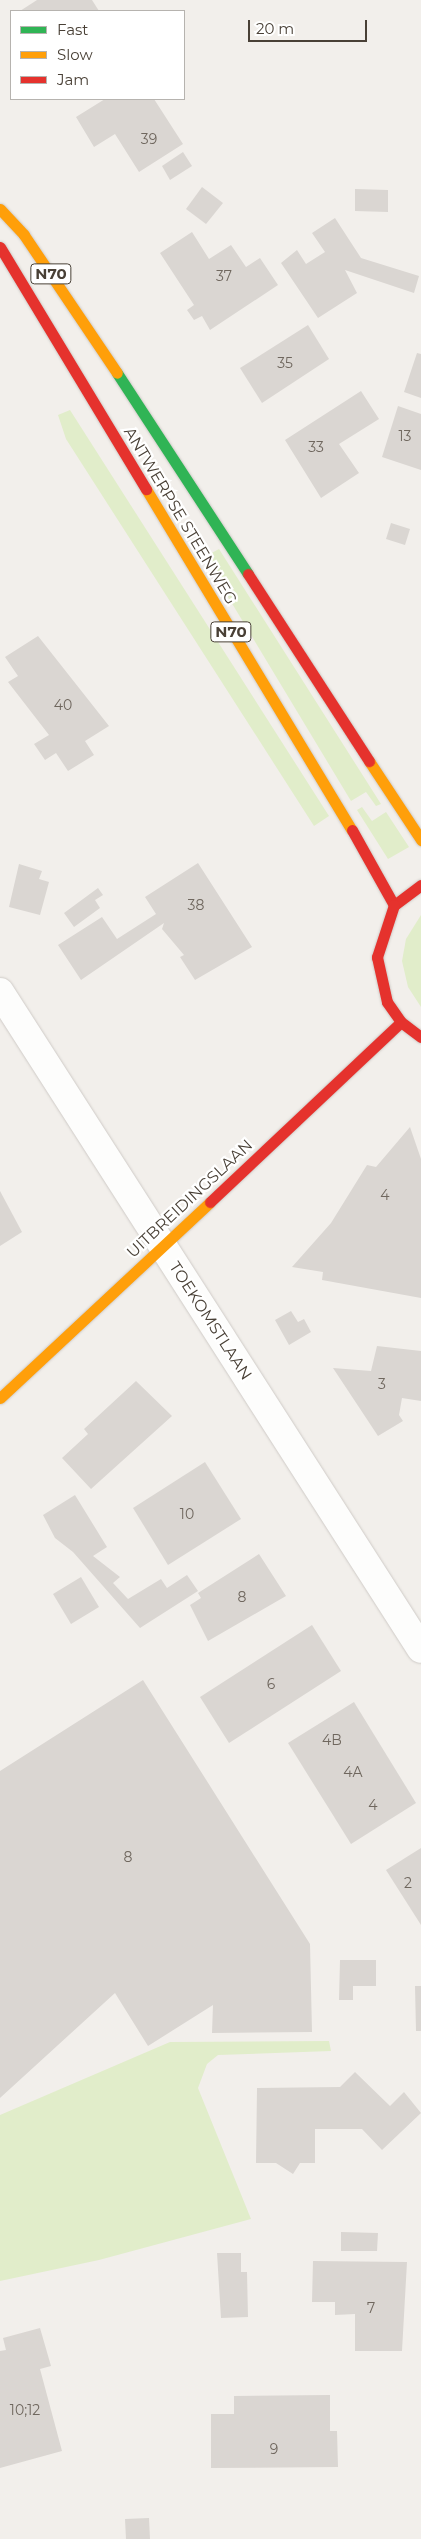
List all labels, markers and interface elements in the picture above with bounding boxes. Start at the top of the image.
legend [10,10,185,100]
scale bar [251,10,370,42]
text: 20 m [256,19,294,38]
text: Fast [57,20,88,39]
text: Slow [57,45,93,64]
text: Jam [57,70,89,89]
house number: 39 [141,131,157,147]
road number: N70 [30,262,72,286]
house number: 37 [216,268,232,284]
house number: 35 [277,355,293,371]
street label: ANTWERPSE STEENWEG [119,424,241,608]
house number: 13 [399,428,411,444]
house number: 33 [308,439,324,455]
road number: N70 [210,620,252,644]
house number: 40 [54,697,72,713]
house number: 38 [188,897,204,913]
street label: UITBREIDINGSLAAN [123,1136,257,1262]
house number: 4 [380,1187,390,1203]
street label: TOEKOMSTLAAN [165,1258,255,1384]
house number: 3 [378,1376,386,1392]
house number: 10 [180,1506,194,1522]
house number: 8 [238,1589,246,1605]
house number: 6 [267,1676,275,1692]
house number: 4B [322,1732,342,1748]
house number: 4A [343,1764,363,1780]
house number: 4 [368,1797,378,1813]
house number: 8 [124,1849,132,1865]
house number: 2 [404,1875,412,1891]
house number: 7 [367,2300,375,2316]
house number: 10;12 [10,2402,40,2418]
house number: 9 [270,2441,278,2457]

